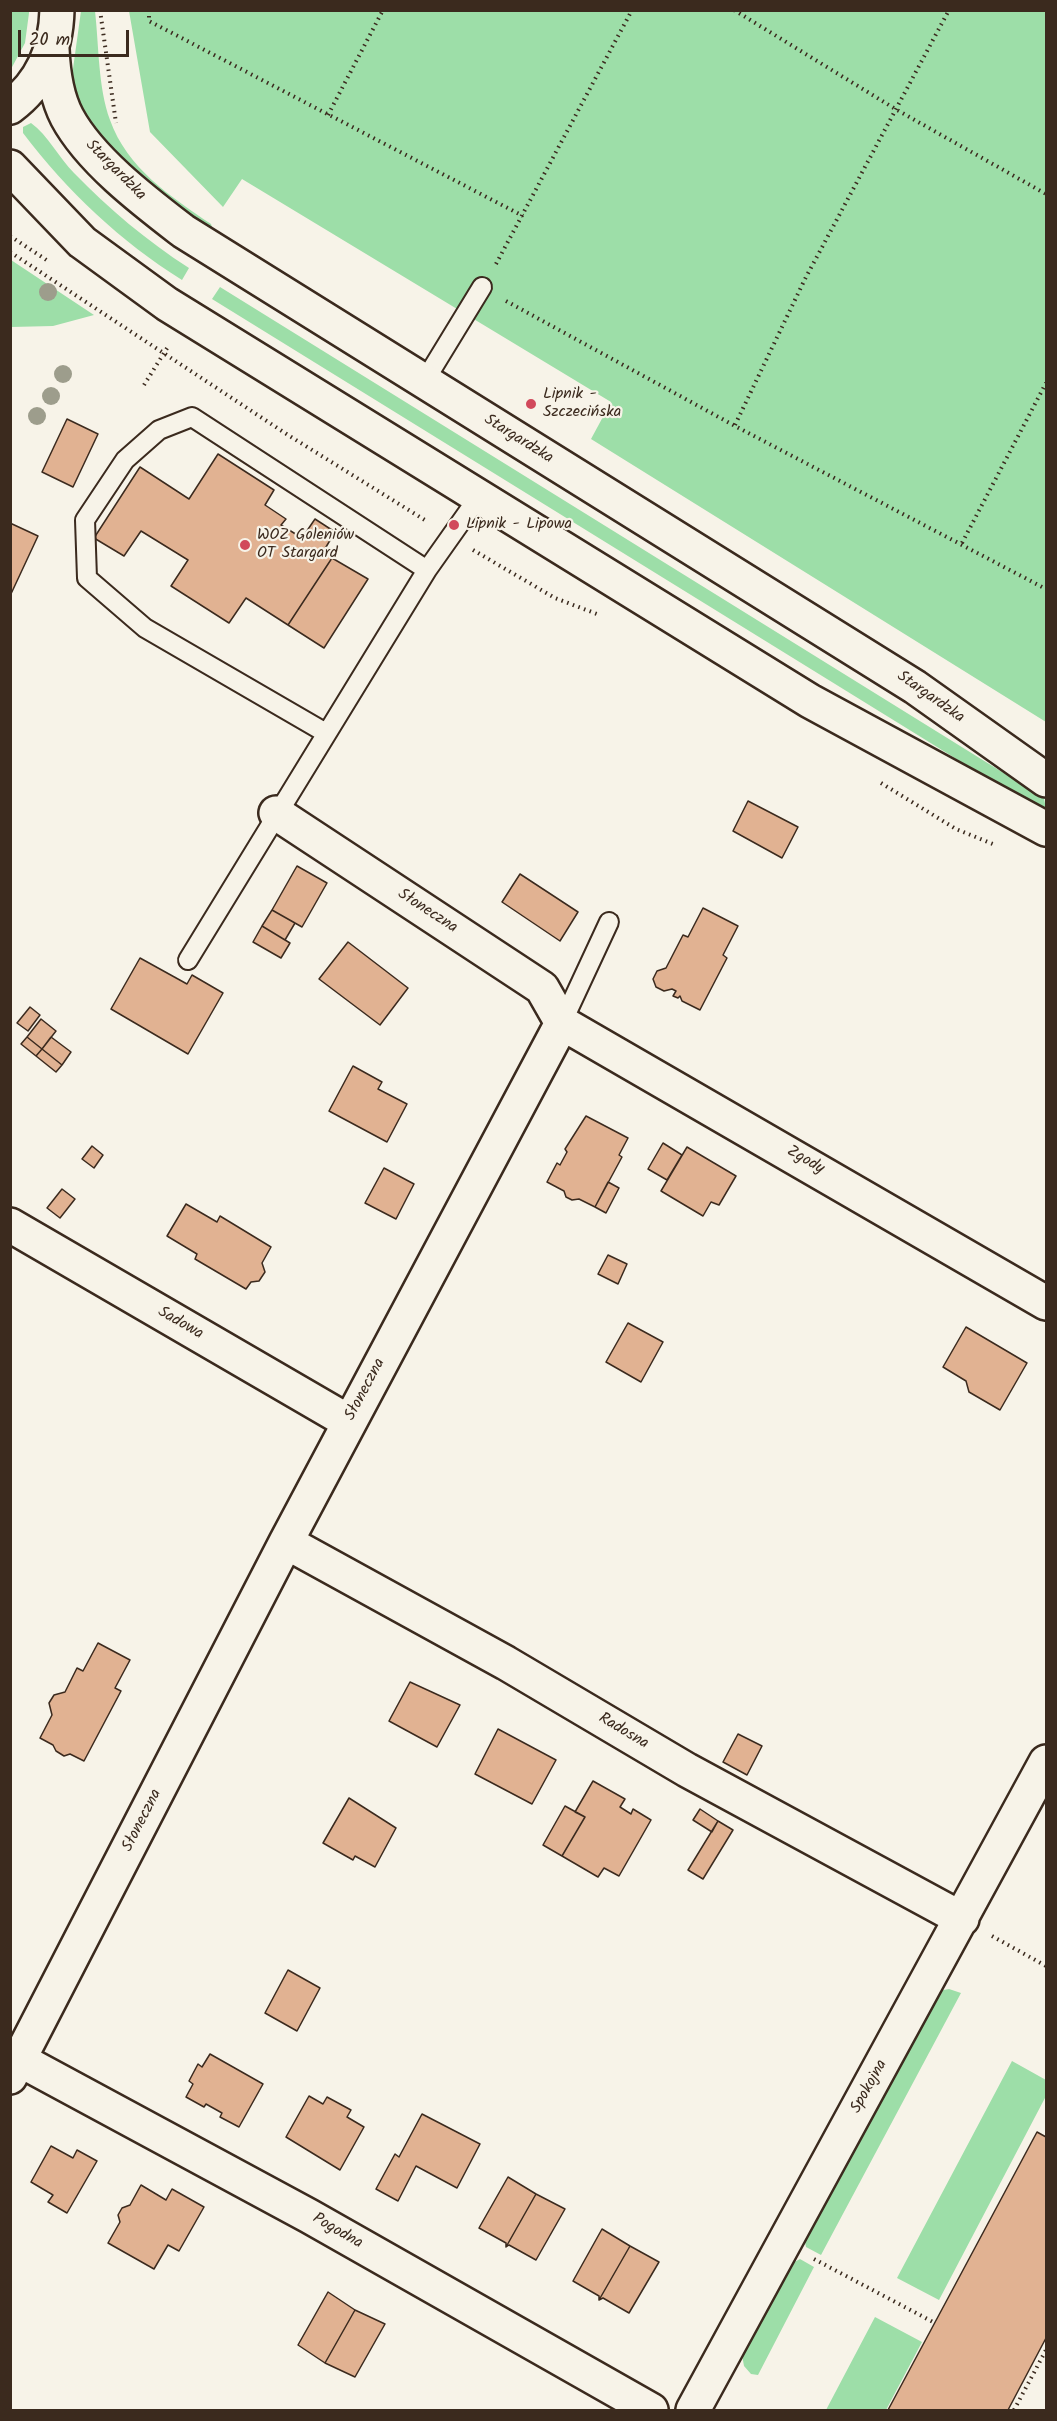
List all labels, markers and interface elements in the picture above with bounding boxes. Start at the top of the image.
scale bar [21,18,132,56]
text: 20 m [29,26,70,55]
street label: Stargardzka [81,137,149,205]
place label: Lipnik - Szczecińska [543,385,621,423]
marker: Lipnik - Szczecińska [524,397,538,411]
street label: Stargardzka [480,411,556,469]
place label: Lipnik - Lipowa [466,515,572,535]
marker: Lipnik - Lipowa [447,518,461,532]
place label: WOZ Goleniów OT Stargard [257,526,354,564]
marker: WOZ Goleniów OT Stargard [238,538,252,552]
street label: Stargardzka [893,668,967,728]
street label: Słoneczna [393,886,461,938]
street label: Zgody [783,1143,827,1179]
street label: Sadowa [154,1303,206,1345]
street label: Słoneczna [342,1356,390,1424]
street label: Radosna [595,1710,651,1754]
street label: Słoneczna [119,1787,167,1855]
street label: Spokojna [847,2057,893,2117]
street label: Pogodna [308,2210,366,2254]

